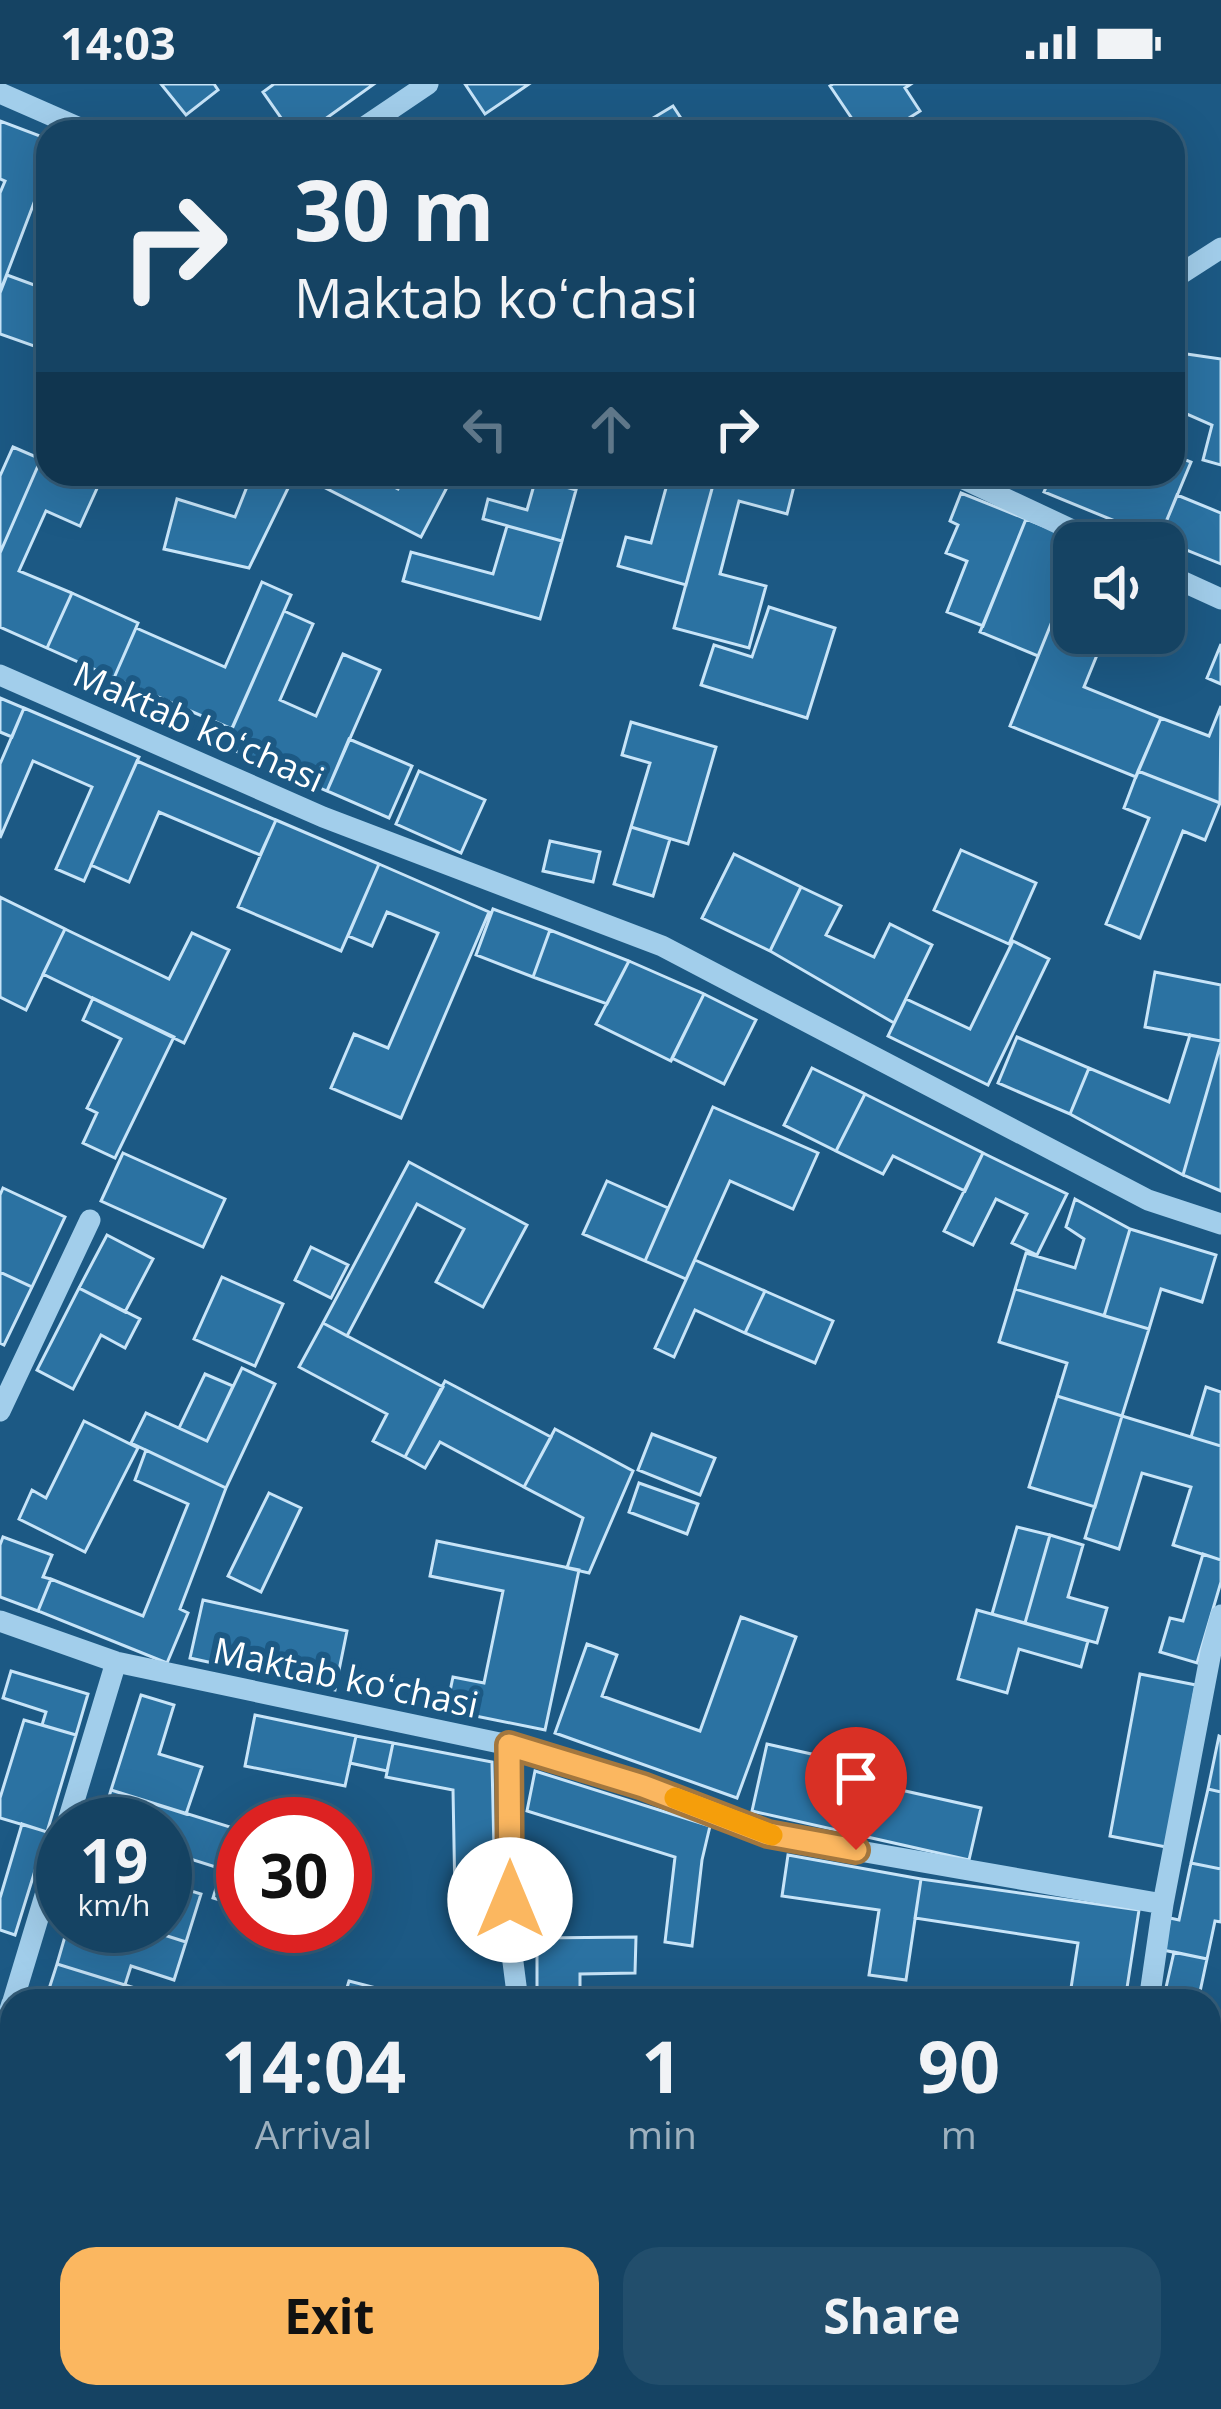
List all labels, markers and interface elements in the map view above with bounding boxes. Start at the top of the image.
text: 14:03 [60,12,176,73]
text: 30 m [294,151,494,266]
icon: right [96,168,252,324]
text: Maktab koʻchasi [294,260,698,334]
icon: left [452,396,518,462]
icon: ahead [578,396,644,462]
icon: right [704,396,770,462]
map controls [1053,522,1185,654]
button: sound [1053,522,1185,654]
street label: Maktab koʻchasi [66,649,332,803]
street label: Maktab koʻchasi [209,1625,483,1729]
pin [805,1727,907,1850]
icon: arrive [823,1745,889,1811]
speed limit sign: 30 [216,1797,372,1953]
text: 19 [80,1819,148,1901]
position arrow [447,1837,573,1963]
text: km/h [78,1884,150,1925]
text: 14:04 [221,2016,406,2114]
text: 1 [641,2016,683,2114]
text: 90 [918,2016,1000,2114]
text: Arrival [255,2107,372,2160]
text: min [627,2107,697,2160]
text: m [941,2107,977,2160]
button: Exit [60,2247,599,2385]
button: Share [623,2247,1161,2385]

